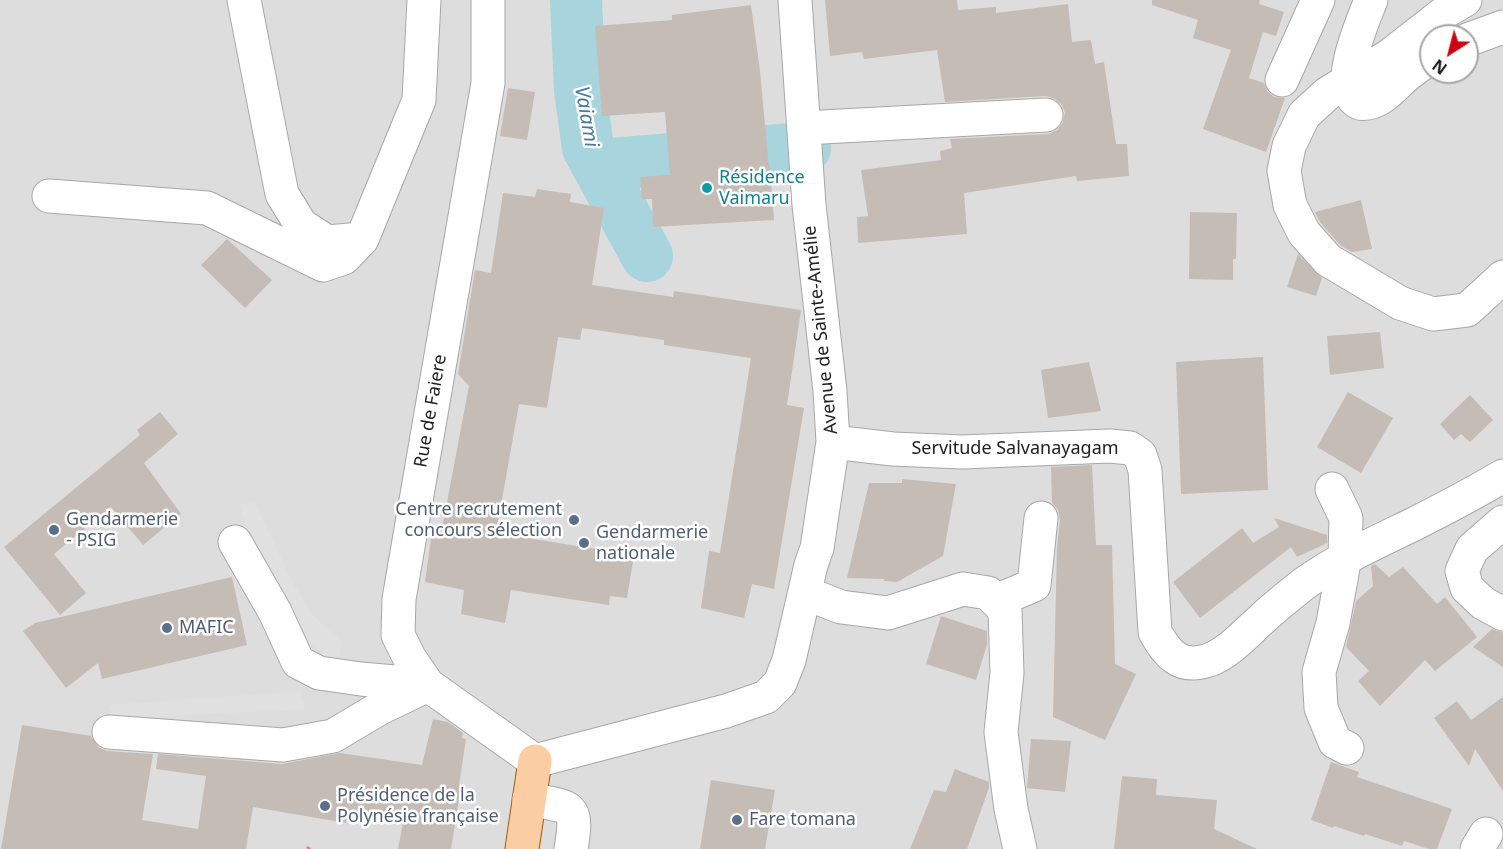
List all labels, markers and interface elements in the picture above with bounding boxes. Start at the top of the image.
north arrow [1419,24,1479,84]
text: N [1428,54,1451,80]
water label: Vaiami [569,85,603,149]
place label: Résidence Vaimaru [719,167,805,210]
marker: Résidence Vaimaru [700,181,714,195]
street label: Avenue de Sainte-Amélie [799,224,843,436]
street label: Rue de Faiere [410,353,452,469]
street label: Servitude Salvanayagam [911,438,1119,460]
place label: Centre recrutement concours sélection [395,499,562,542]
place label: Gendarmerie - PSIG [66,509,178,552]
marker: Centre recrutement concours sélection [567,513,581,527]
place label: Gendarmerie nationale [596,522,708,564]
marker: Gendarmerie - PSIG [47,523,61,537]
marker: Gendarmerie nationale [577,536,591,550]
place label: MAFIC [179,617,234,639]
marker: MAFIC [160,621,174,635]
place label: Présidence de la Polynésie française [337,785,499,828]
marker: Présidence de la Polynésie française [318,799,332,813]
place label: Fare tomana [749,809,856,831]
marker: Fare tomana [730,813,744,827]

